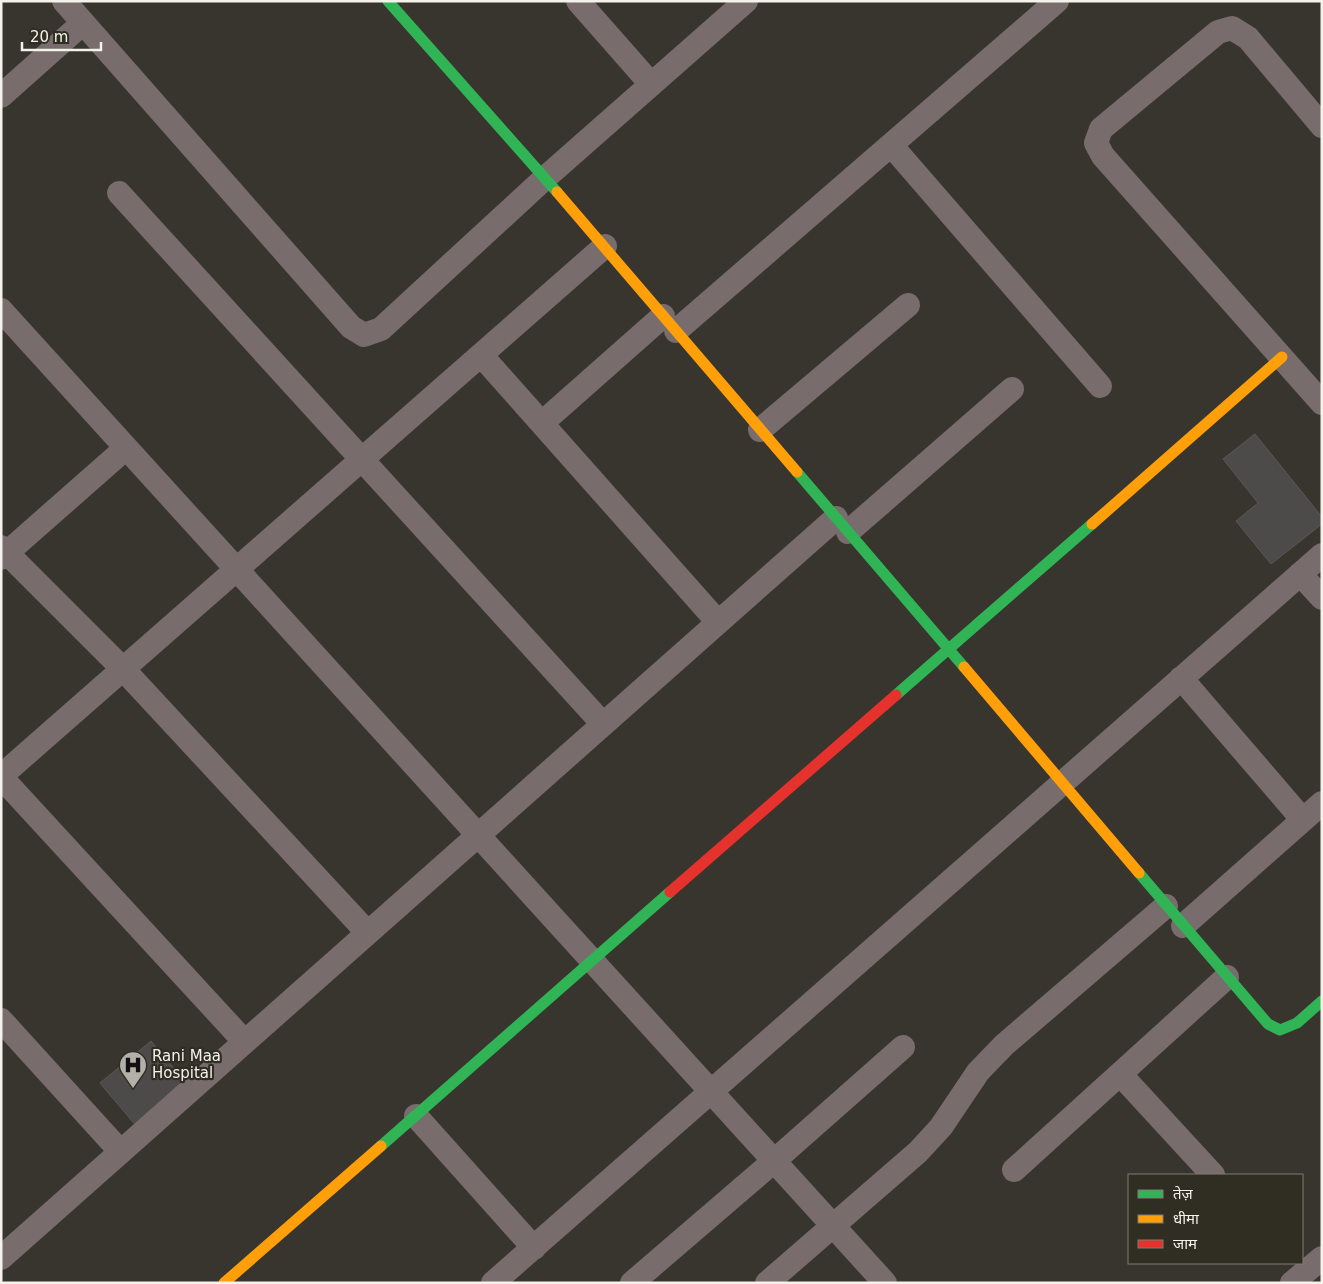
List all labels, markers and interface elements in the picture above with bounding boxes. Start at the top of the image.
scale bar [22,20,101,52]
text: 20 m [30,28,68,46]
place label: Rani Maa Hospital [152,1047,221,1082]
hospital icon: Rani Maa Hospital [118,1050,148,1089]
legend [1128,1174,1303,1264]
text: तेज़ [1173,1185,1194,1203]
text: धीमा [1173,1210,1200,1228]
text: जाम [1173,1235,1198,1253]

